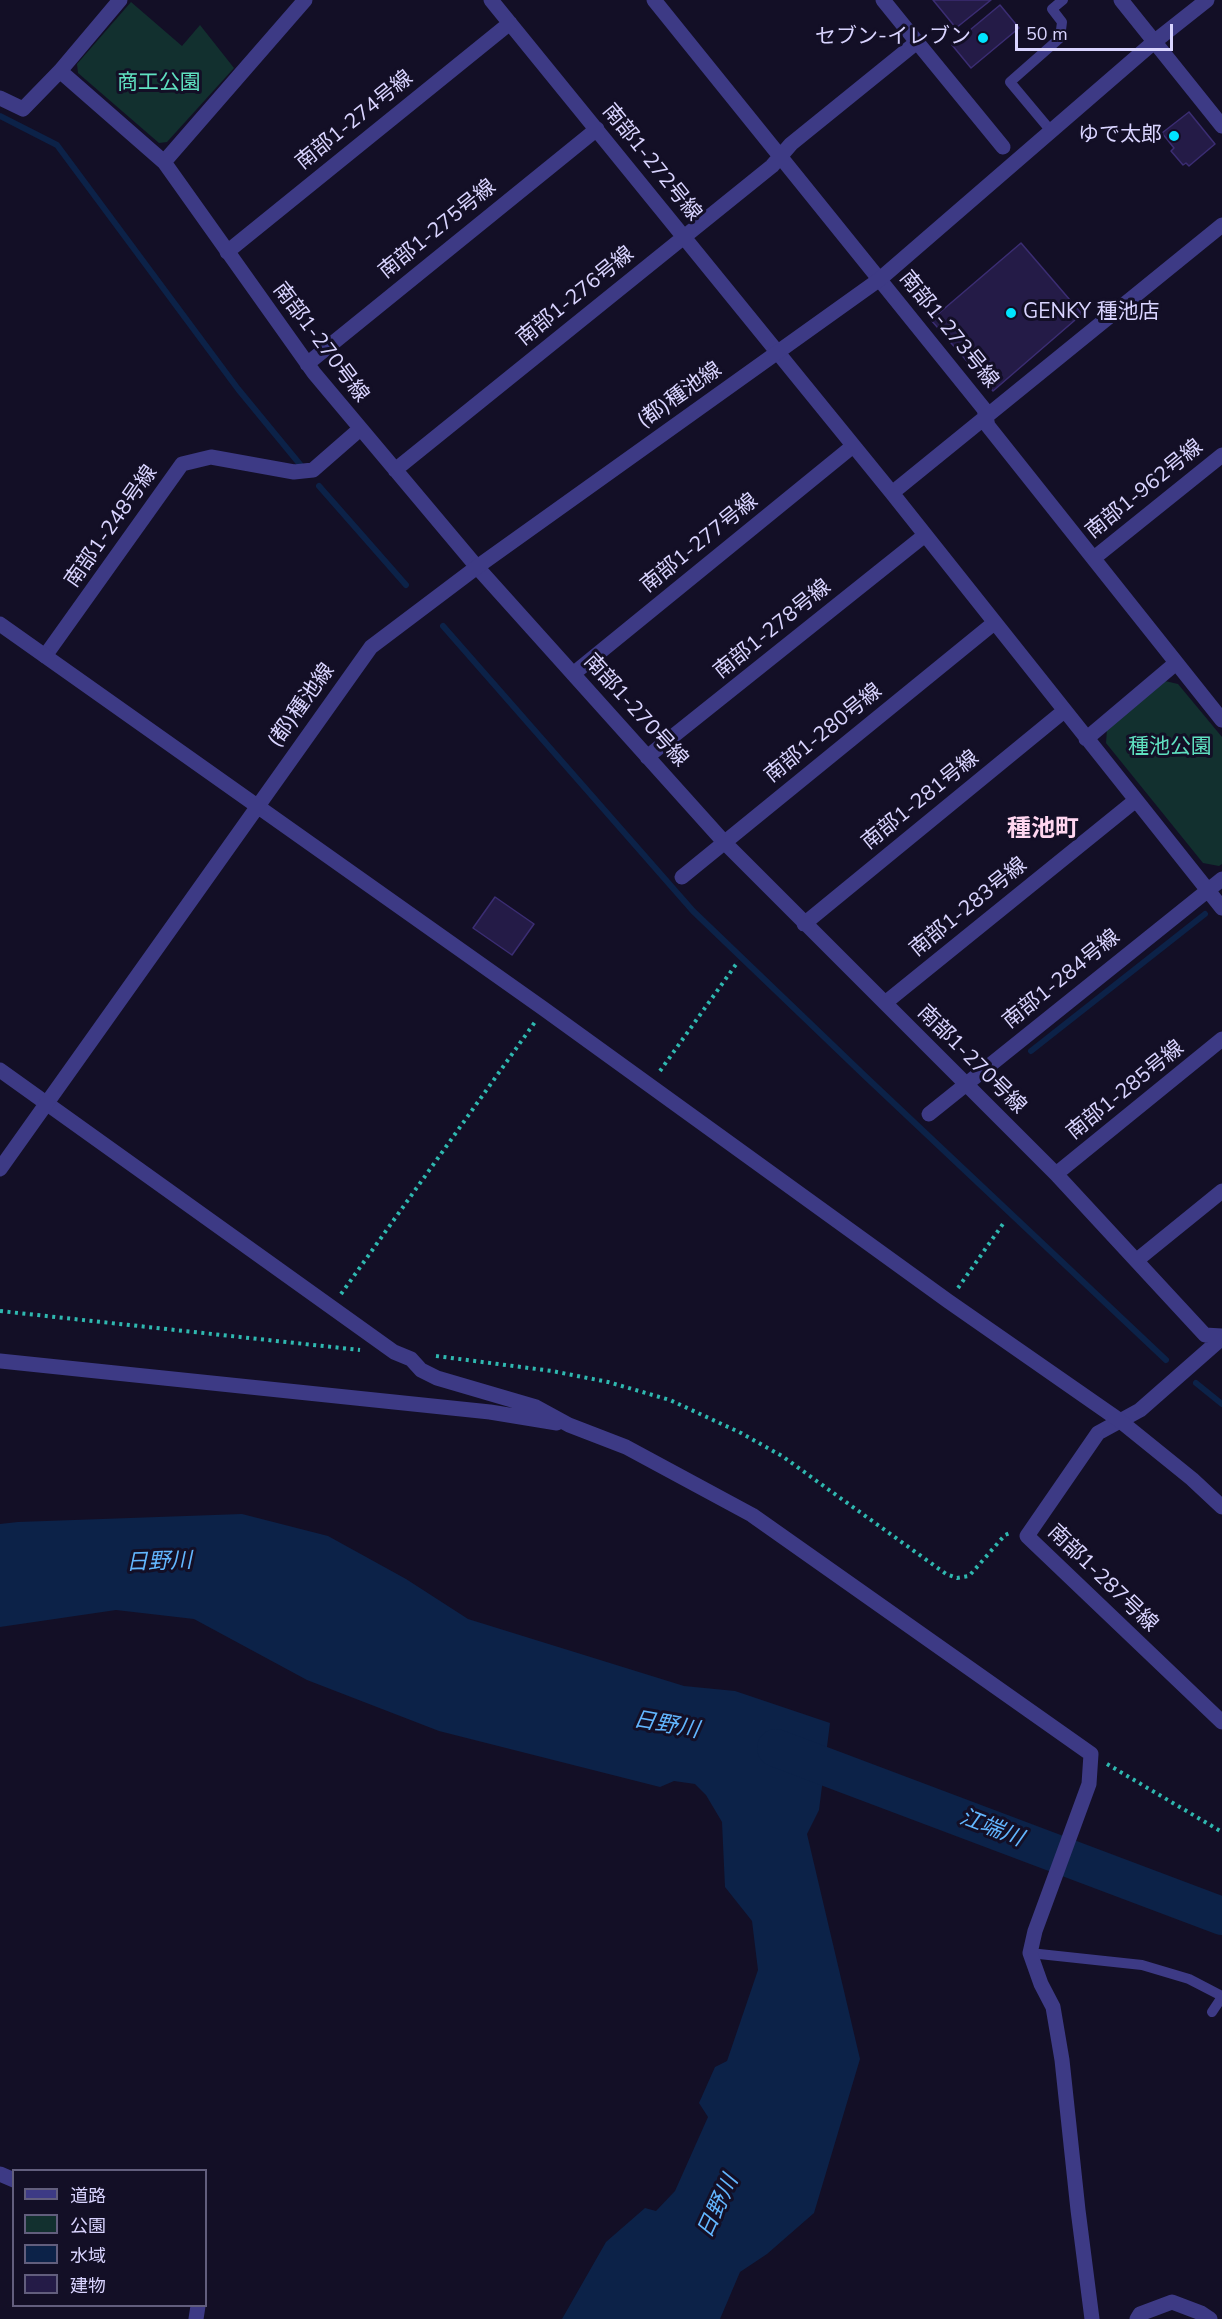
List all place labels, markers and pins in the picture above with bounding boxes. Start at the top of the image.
place label: セブン-イレブン [815,25,971,51]
marker: セブン-イレブン [976,31,990,45]
place label: ゆで太郎 [1078,123,1162,149]
marker: ゆで太郎 [1167,129,1181,143]
place label: GENKY 種池店 [1023,300,1159,326]
marker: GENKY 種池店 [1004,306,1018,320]

